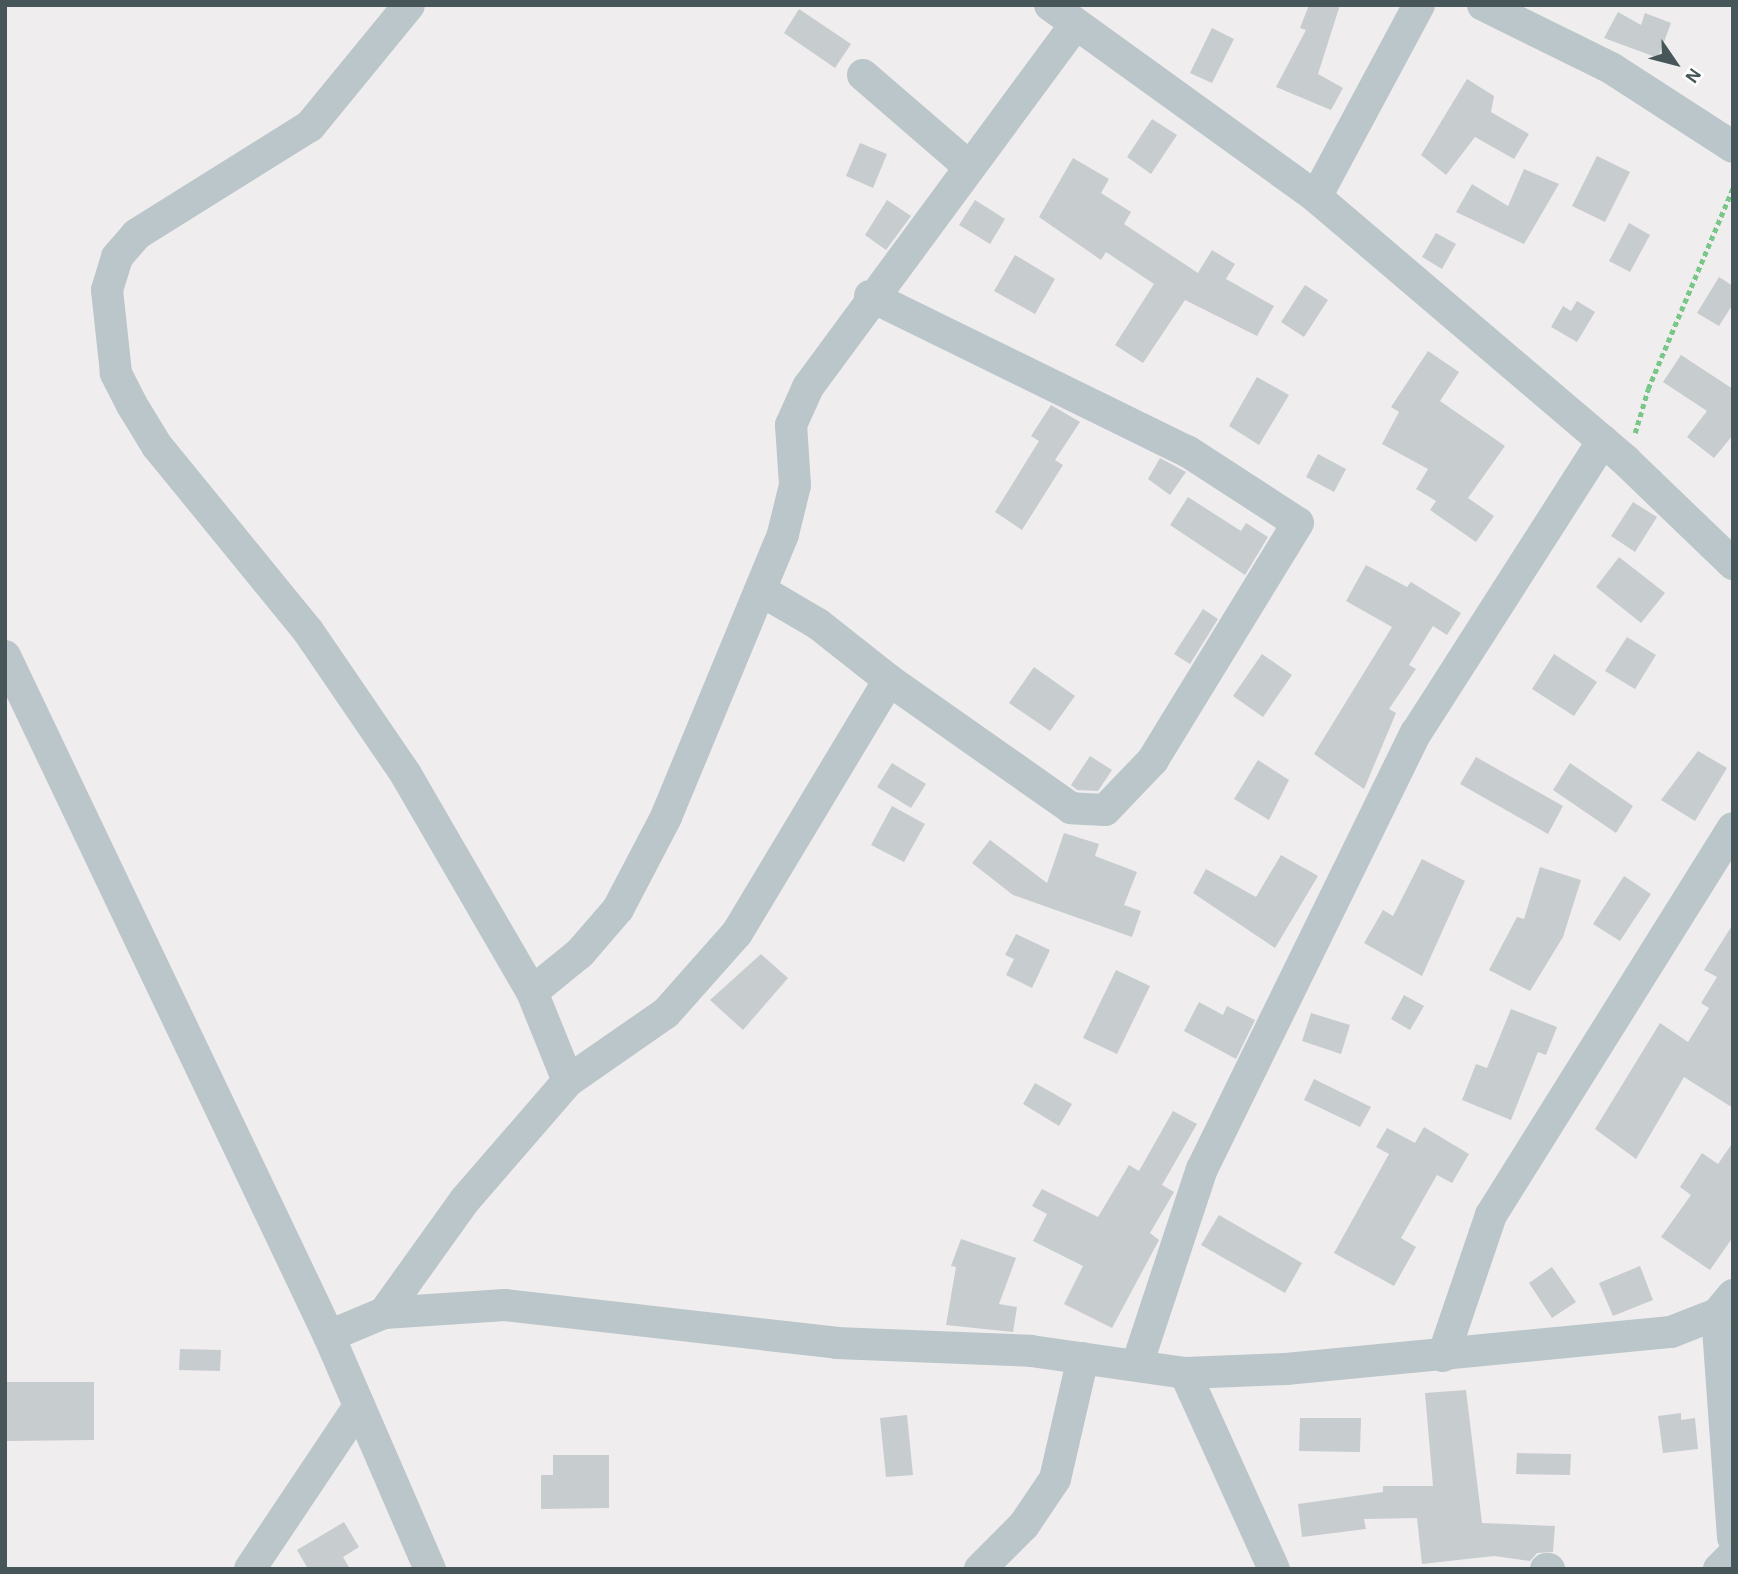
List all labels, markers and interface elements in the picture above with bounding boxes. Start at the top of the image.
north arrow [1640,28,1710,98]
text: N [1681,64,1704,86]

